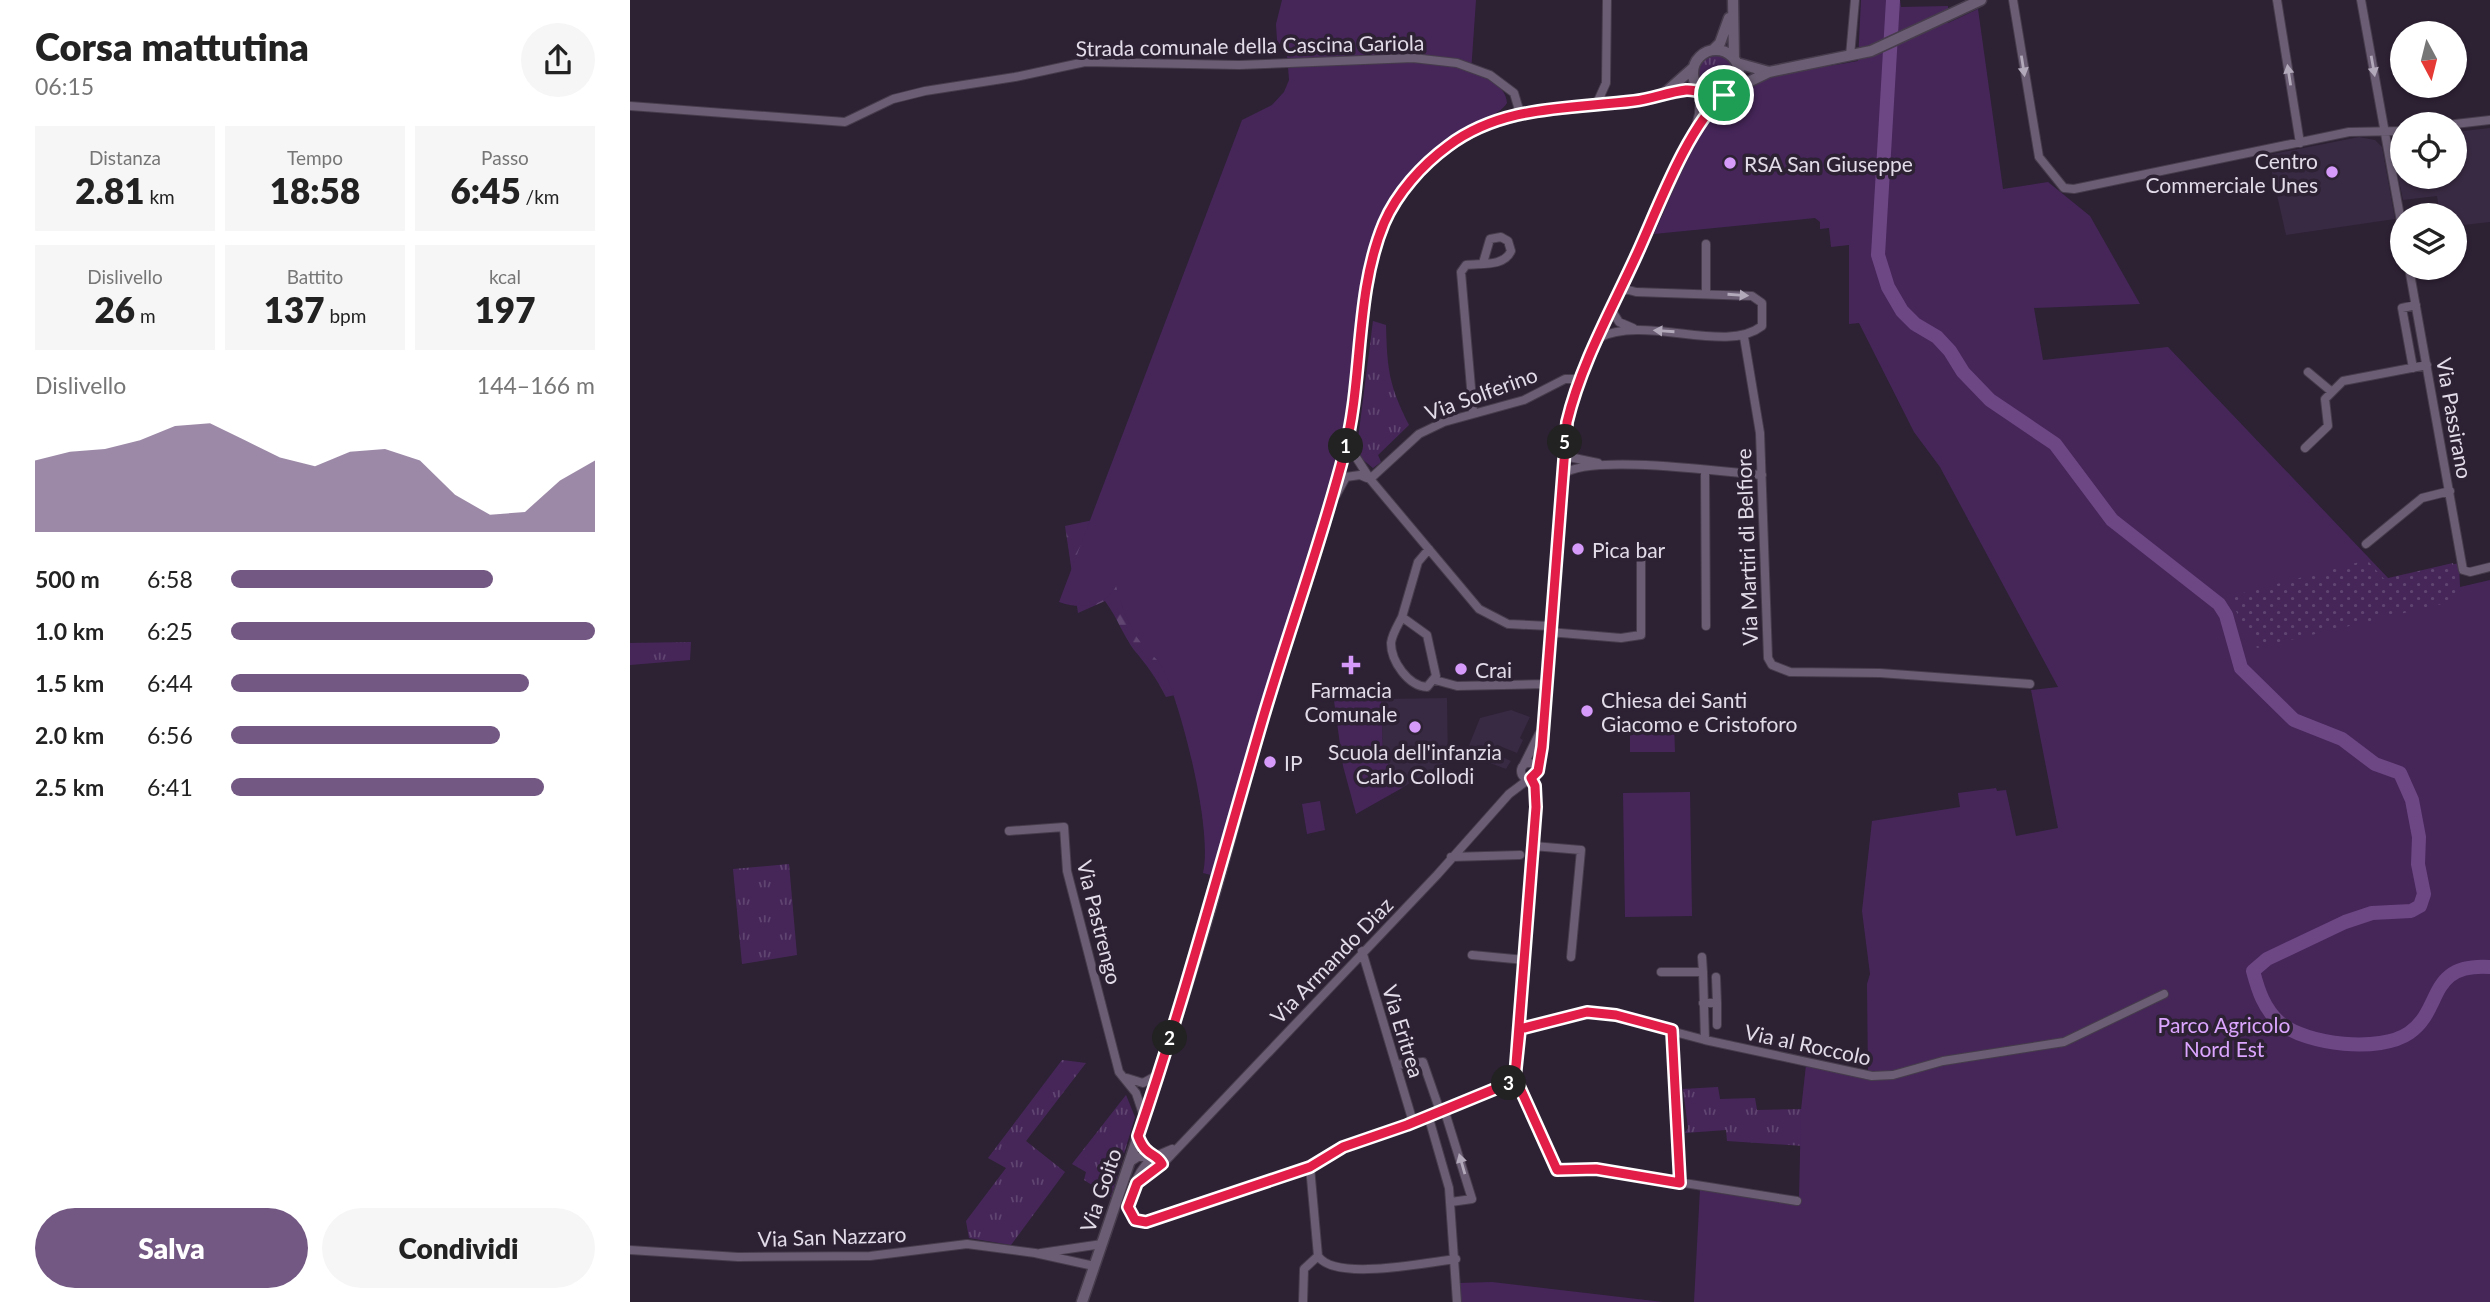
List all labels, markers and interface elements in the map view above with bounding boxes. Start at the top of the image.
north arrow [2390,21,2468,98]
map controls [2390,21,2467,280]
text: Corsa mattutina [35,23,309,69]
button: share [521,23,595,97]
street label: Strada comunale della Cascina Gariola [1075,29,1425,61]
one-way arrow [2018,55,2029,77]
one-way arrow [2368,55,2379,77]
one-way arrow [2283,64,2294,86]
pin [1694,65,1754,125]
text: 06:15 [35,72,94,100]
icon: arrive [1705,76,1743,114]
button: locate [2390,112,2467,189]
text: Distanza [89,146,161,169]
text: Tempo [287,146,343,169]
text: Passo [481,146,529,169]
place label: Centro Commerciale Unes [2145,148,2318,197]
place label: RSA San Giuseppe [1744,151,1913,176]
marker: RSA San Giuseppe [1722,155,1738,171]
marker: Centro Commerciale Unes [2324,164,2340,180]
text: 2.81 [75,169,145,211]
text: 18:58 [270,169,360,211]
text: 6:45 [451,169,521,211]
text: km [145,185,175,208]
text: /km [521,185,559,208]
button: layers [2390,203,2467,280]
text: Dislivello [87,265,163,288]
text: Battito [287,265,343,288]
text: kcal [489,265,521,288]
text: 26 [94,288,135,330]
text: 137 [264,288,325,330]
text: 197 [475,288,535,330]
one-way arrow [1727,290,1749,301]
text: m [135,304,156,327]
text: bpm [325,304,366,327]
one-way arrow [1653,325,1675,336]
street label: Via Passirano [2432,355,2478,481]
street label: Via Solferino [1421,361,1541,425]
text: Dislivello [35,371,126,399]
text: 144–166 m [477,371,595,399]
pin: 5 [1548,424,1583,460]
pin: 1 [1328,428,1364,464]
text: 5 [1559,430,1570,453]
text: 1 [1340,434,1351,457]
street label: Via Martiri di Belfiore [1730,448,1762,646]
place label: Pica bar [1592,537,1666,562]
marker: Pica bar [1570,541,1586,557]
text: 500 m [35,565,100,593]
text: 6:58 [147,565,193,593]
text: 1.0 km [35,617,104,645]
text: 6:25 [147,617,193,645]
marker: Farmacia Comunale [1343,657,1359,673]
place label: Crai [1475,657,1512,682]
marker: Crai [1453,661,1469,677]
text: 1.5 km [35,669,104,697]
text: 6:44 [147,669,193,697]
place label: Farmacia Comunale [1305,677,1397,726]
place label: Chiesa dei Santi Giacomo e Cristoforo [1601,687,1798,736]
marker: Chiesa dei Santi Giacomo e Cristoforo [1579,703,1595,719]
marker: Scuola dell'infanzia Carlo Collodi [1407,719,1423,735]
text: 2.0 km [35,721,104,749]
text: 6:56 [147,721,193,749]
place label: Scuola dell'infanzia Carlo Collodi [1328,739,1502,788]
place label: IP [1284,750,1303,775]
marker: IP [1262,754,1278,770]
text: 2.5 km [35,773,104,801]
text: 6:41 [147,773,193,801]
street label: Via Pastrengo [1072,857,1128,987]
street label: Via Armando Diaz [1265,892,1397,1028]
street label: Via Eritrea [1378,982,1430,1080]
park label: Parco Agricolo Nord Est [2158,1012,2290,1061]
street label: Via al Roccolo [1742,1018,1874,1070]
pin: 2 [1152,1020,1188,1056]
text: 2 [1164,1026,1175,1049]
pin: 3 [1492,1066,1526,1100]
text: 3 [1503,1071,1514,1094]
street label: Via Goito [1074,1145,1126,1235]
one-way arrow [1456,1154,1466,1175]
button: Salva [35,1208,308,1288]
button: Condividi [322,1208,595,1288]
street label: Via San Nazzaro [757,1221,907,1251]

